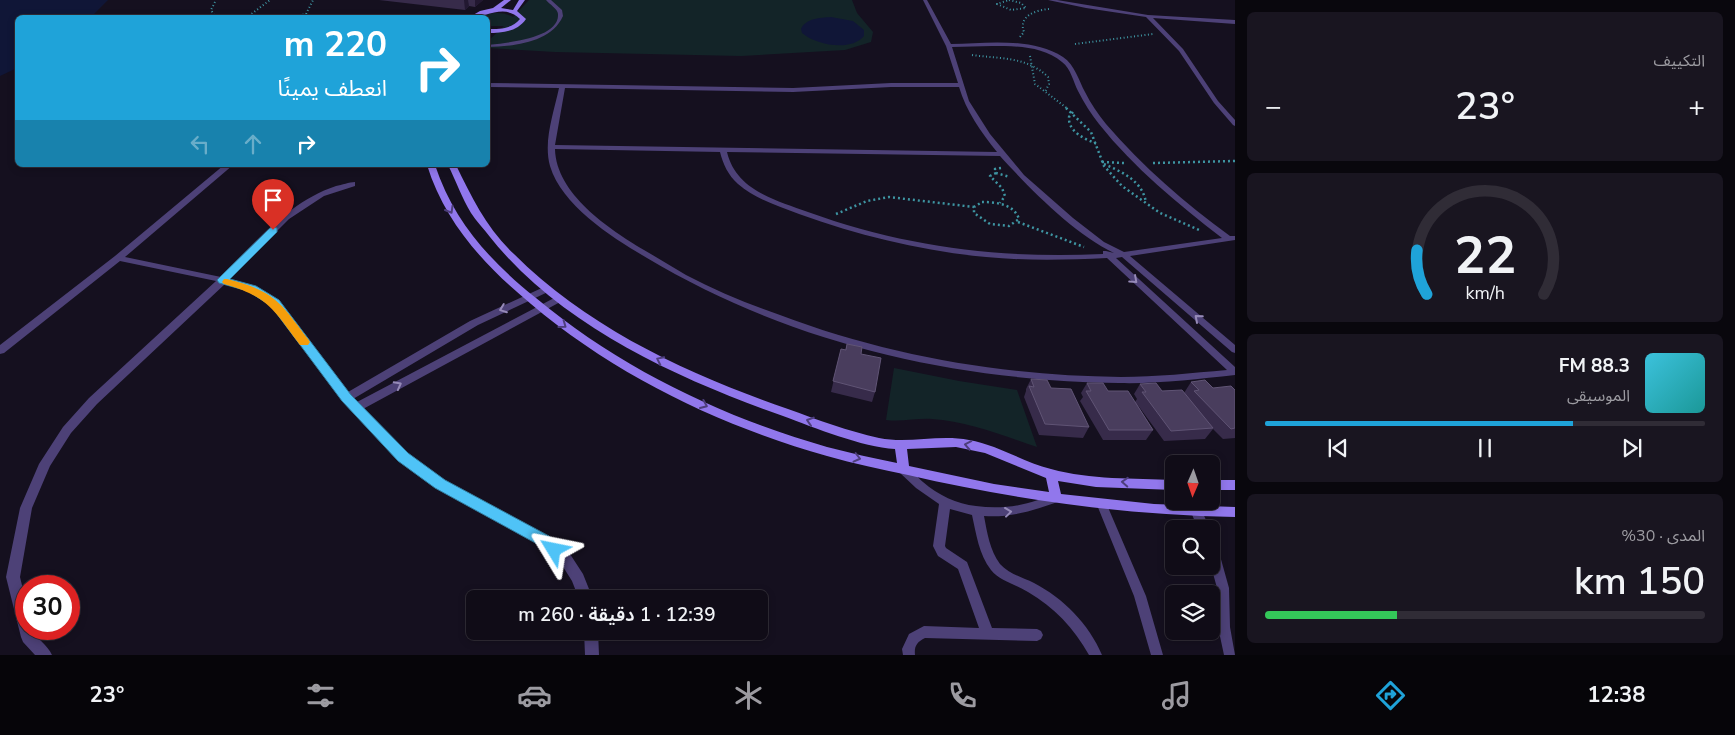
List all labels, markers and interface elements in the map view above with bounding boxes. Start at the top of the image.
text: 220 m [284,21,387,68]
icon: right [405,35,470,100]
text: التكييف [1653,50,1705,72]
text: انعطف يمينًا [278,74,387,104]
text: 23° [1455,81,1515,132]
text: − [1265,88,1282,126]
text: + [1688,88,1705,126]
icon: left [186,130,214,158]
icon: ahead [239,130,267,158]
icon: right [292,130,320,158]
pin [252,179,294,230]
icon: arrive [259,186,287,214]
one-way arrow [444,204,454,213]
text: 22 [1454,220,1516,291]
one-way arrow [1128,274,1137,283]
text: km/h [1465,281,1505,305]
one-way arrow [499,303,508,314]
one-way arrow [1195,315,1204,324]
one-way arrow [557,319,566,327]
text: 88.3 FM [1559,353,1630,379]
one-way arrow [656,356,665,366]
one-way arrow [393,381,402,391]
text: الموسيقى [1567,385,1630,407]
one-way arrow [699,399,708,410]
one-way arrow [806,417,815,427]
icon: previous [1324,434,1352,462]
icon: pause [1471,434,1499,462]
icon: next [1618,434,1646,462]
one-way arrow [964,441,973,451]
one-way arrow [853,452,861,463]
north arrow [1165,455,1220,510]
map controls [1165,455,1220,640]
one-way arrow [1121,477,1129,488]
one-way arrow [1004,507,1012,518]
button: search [1165,520,1220,575]
position arrow [527,523,579,575]
text: المدى · 30% [1621,525,1705,547]
text: 150 km [1574,556,1705,607]
speed limit sign: 30 [15,575,80,640]
button: layers [1165,585,1220,640]
text: 12:39 · 1 دقيقة · 260 m [518,602,716,628]
icon: filters [303,678,338,713]
icon: car [517,678,552,713]
icon: climate [731,678,766,713]
icon: phone [945,678,980,713]
icon: music [1159,678,1194,713]
icon: directions [1373,678,1408,713]
text: 23° [90,680,124,710]
text: 12:38 [1587,680,1646,710]

